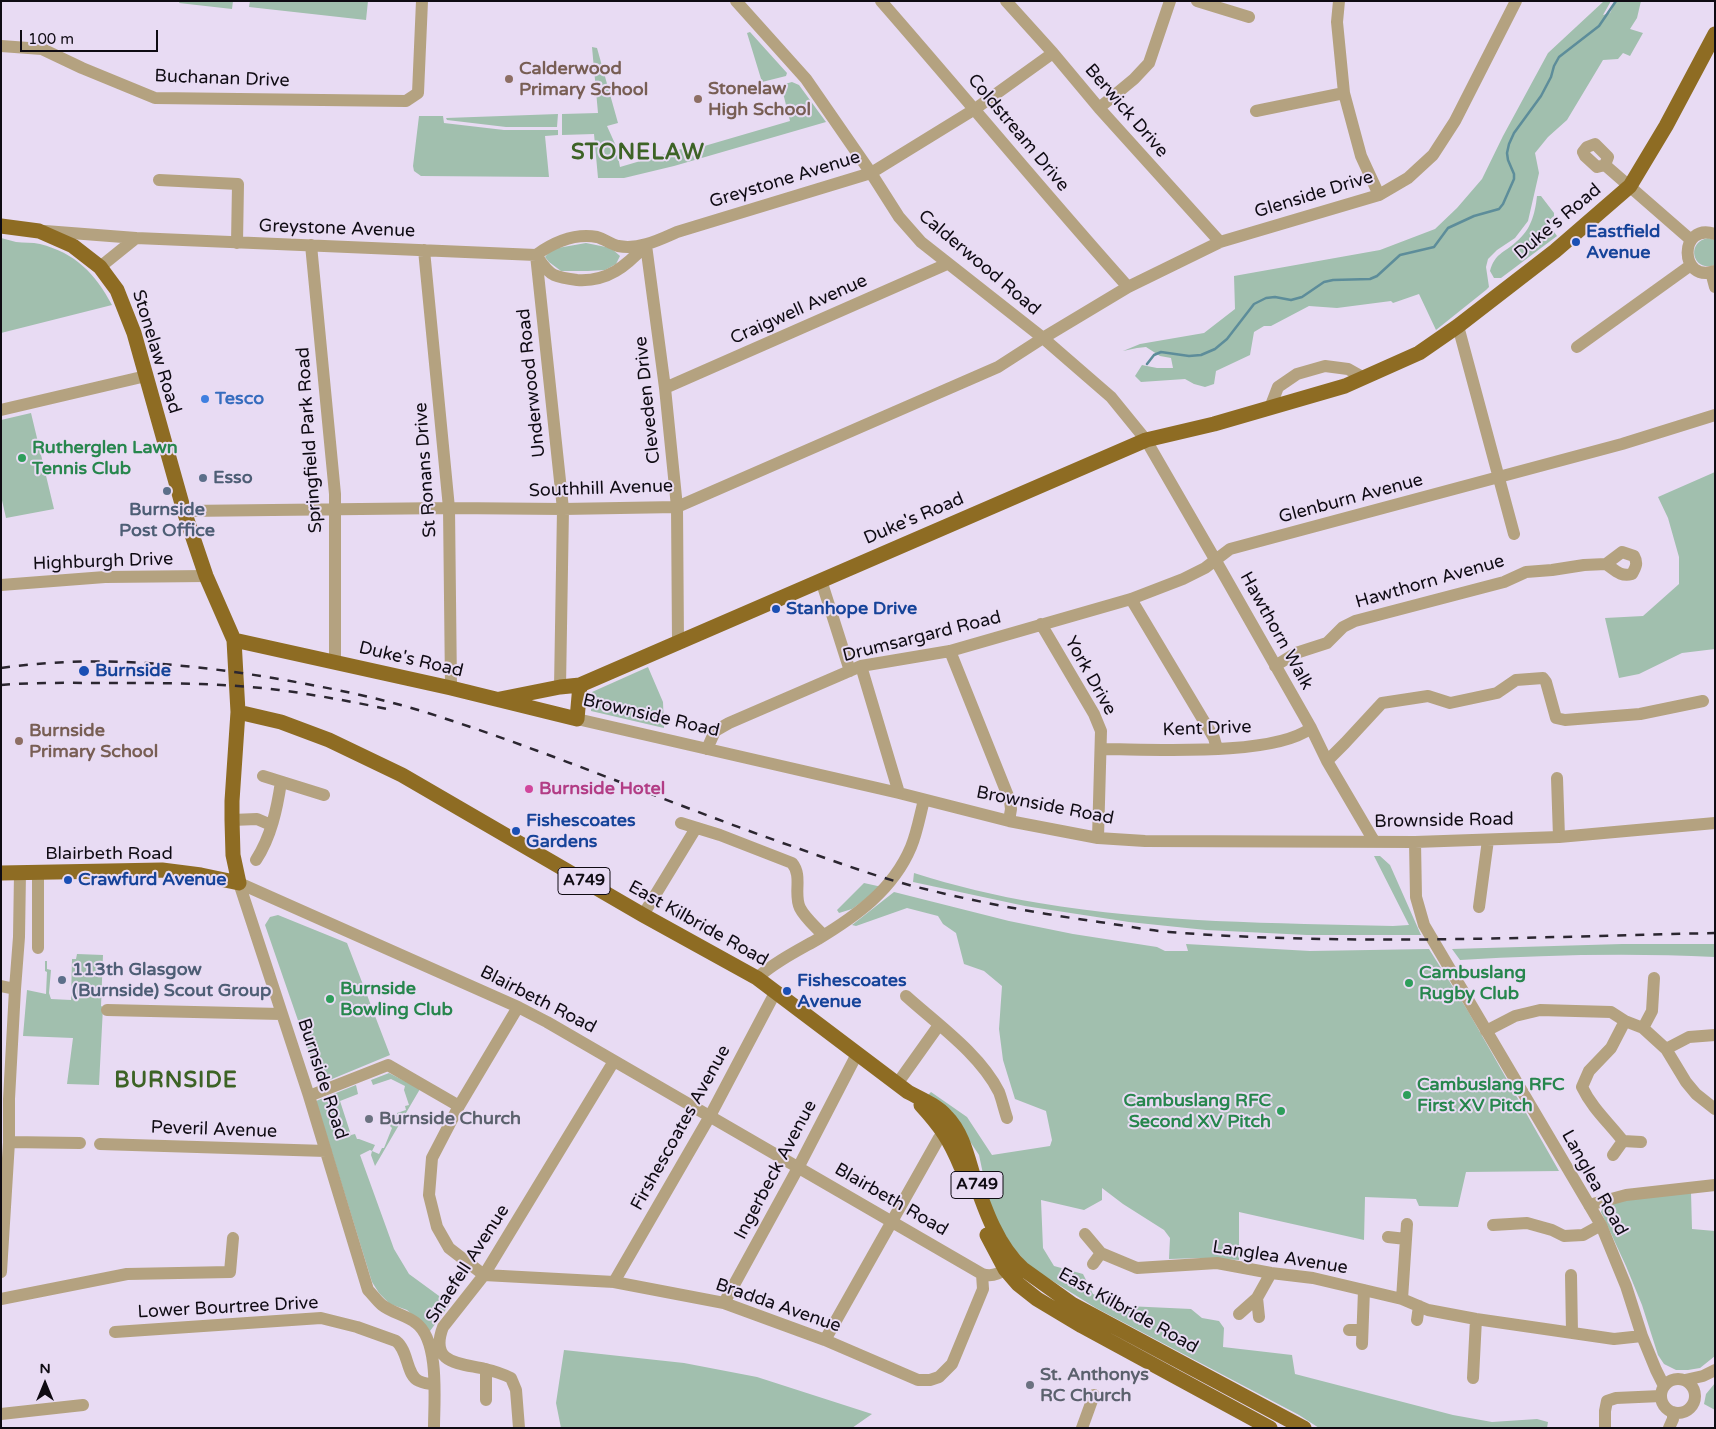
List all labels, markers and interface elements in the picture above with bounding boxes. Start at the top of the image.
scale bar [22,20,160,52]
text: 100 m [28,30,74,48]
place label: Calderwood Primary School [519,58,648,100]
street label: Berwick Drive [1080,60,1172,162]
street label: Buchanan Drive [154,66,290,92]
street label: Coldstream Drive [963,70,1073,196]
marker: Calderwood Primary School [503,73,515,85]
place label: Stonelaw High School [708,78,811,120]
marker: Stonelaw High School [692,93,704,105]
district label: STONELAW [570,140,706,166]
street label: Greystone Avenue [707,147,863,213]
street label: Glenside Drive [1252,167,1376,223]
street label: Duke's Road [1510,179,1606,265]
street label: Calderwood Road [914,206,1044,320]
street label: Greystone Avenue [258,215,416,243]
place label: Eastfield Avenue [1586,221,1660,264]
marker: Eastfield Avenue [1570,236,1582,248]
street label: Craigwell Avenue [727,270,871,350]
street label: Stonelaw Road [127,288,185,416]
street label: Underwood Road [513,307,551,459]
street label: Cleveden Drive [631,335,665,465]
street label: Springfield Park Road [293,346,327,534]
place label: Tesco [215,388,264,410]
marker: Tesco [199,393,211,405]
street label: St Ronans Drive [410,402,442,538]
place label: Rutherglen Lawn Tennis Club [32,437,178,479]
marker: Rutherglen Lawn Tennis Club [16,452,28,464]
place label: Esso [213,467,253,489]
street label: Glenburn Avenue [1276,469,1426,529]
marker: Esso [197,472,209,484]
street label: Southhill Avenue [528,476,674,502]
marker: Burnside Post Office [161,485,173,497]
street label: Duke's Road [861,488,967,550]
place label: Burnside Post Office [119,499,215,542]
street label: Highburgh Drive [32,549,174,575]
street label: Hawthorn Avenue [1353,550,1507,614]
street label: Hawthorn Walk [1235,568,1317,694]
place label: Stanhope Drive [786,598,917,620]
marker: Stanhope Drive [770,603,782,615]
street label: Drumsargard Road [841,607,1003,667]
street label: York Drive [1060,633,1120,719]
street label: Duke's Road [357,637,465,683]
place label: Burnside [95,660,171,682]
marker: Burnside [77,664,91,678]
street label: Brownside Road [581,690,721,742]
street label: Kent Drive [1162,717,1252,741]
place label: Burnside Primary School [29,720,158,762]
marker: Burnside Primary School [13,735,25,747]
place label: Burnside Hotel [539,778,665,800]
street label: Brownside Road [974,782,1116,830]
marker: Burnside Hotel [523,783,535,795]
street label: Brownside Road [1374,809,1514,833]
place label: Fishescoates Gardens [526,810,636,852]
marker: Fishescoates Gardens [510,825,522,837]
street label: Blairbeth Road [45,843,173,865]
road number: A749 [558,868,610,894]
place label: Crawfurd Avenue [78,869,226,891]
marker: Crawfurd Avenue [62,874,74,886]
street label: East Kilbride Road [624,877,772,971]
place label: 113th Glasgow (Burnside) Scout Group [72,959,271,1002]
street label: Blairbeth Road [476,961,600,1039]
place label: Cambuslang Rugby Club [1419,962,1526,1004]
place label: Fishescoates Avenue [797,970,907,1012]
marker: 113th Glasgow (Burnside) Scout Group [56,974,68,986]
marker: Cambuslang Rugby Club [1403,977,1415,989]
place label: Burnside Bowling Club [340,978,453,1021]
marker: Fishescoates Avenue [781,985,793,997]
marker: Burnside Bowling Club [324,993,336,1005]
street label: Burnside Road [292,1016,352,1142]
street label: Firshescoates Avenue [627,1042,735,1214]
district label: BURNSIDE [113,1068,239,1094]
place label: Cambuslang RFC First XV Pitch [1417,1074,1565,1116]
marker: Cambuslang RFC First XV Pitch [1401,1089,1413,1101]
place label: Cambuslang RFC Second XV Pitch [1123,1090,1271,1132]
street label: Ingerbeck Avenue [730,1097,822,1243]
marker: Cambuslang RFC Second XV Pitch [1275,1105,1287,1117]
place label: Burnside Church [379,1108,521,1130]
marker: Burnside Church [363,1113,375,1125]
street label: Peveril Avenue [150,1117,278,1143]
street label: Langlea Road [1556,1126,1632,1240]
street label: Blairbeth Road [830,1159,952,1241]
road number: A749 [951,1172,1003,1198]
street label: Snaefell Avenue [422,1201,514,1327]
street label: Langlea Avenue [1211,1237,1349,1279]
street label: East Kilbride Road [1054,1264,1202,1358]
street label: Bradda Avenue [712,1274,844,1338]
street label: Lower Bourtree Drive [137,1292,319,1324]
north arrow [20,1359,70,1409]
text: N [39,1360,51,1377]
place label: St. Anthonys RC Church [1040,1364,1149,1406]
marker: St. Anthonys RC Church [1024,1379,1036,1391]

